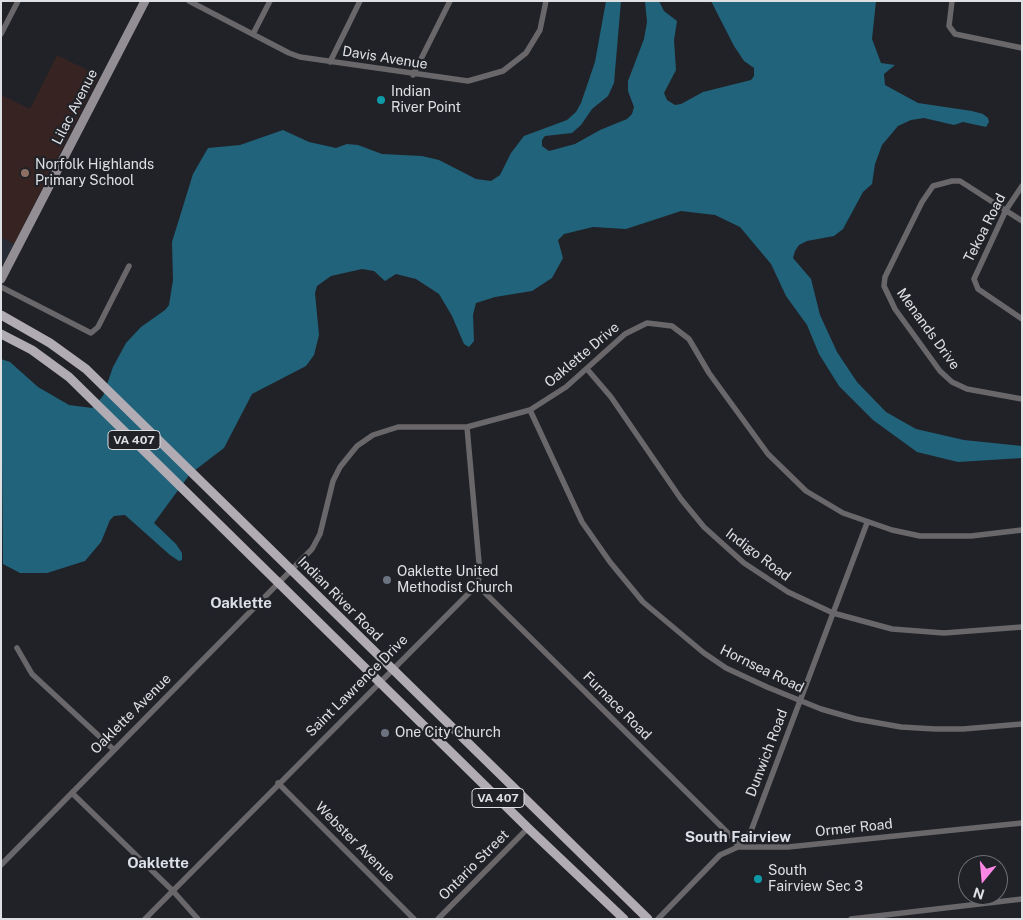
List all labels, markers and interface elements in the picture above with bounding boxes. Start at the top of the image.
street label: Davis Avenue [341,43,429,73]
street label: Lilac Avenue [49,66,101,148]
place label: Indian River Point [391,84,461,116]
marker: Indian River Point [375,94,387,106]
place label: Norfolk Highlands Primary School [35,157,154,190]
marker: Norfolk Highlands Primary School [19,167,31,179]
street label: Tekoa Road [961,191,1009,265]
street label: Menands Drive [893,285,963,373]
street label: Oaklette Drive [541,319,623,391]
road number: VA 407 [108,430,160,450]
street label: Indigo Road [722,525,794,585]
street label: Indian River Road [294,553,386,645]
place label: Oaklette United Methodist Church [397,564,513,596]
marker: Oaklette United Methodist Church [381,574,393,586]
district label: Oaklette [210,594,272,612]
street label: Saint Lawrence Drive [303,632,411,740]
street label: Hornsea Road [717,641,807,697]
street label: Furnace Road [579,668,655,744]
street label: Oaklette Avenue [87,670,175,758]
street label: Dunwich Road [743,707,791,799]
place label: One City Church [395,725,501,741]
marker: One City Church [379,727,391,739]
road number: VA 407 [472,788,524,808]
street label: Webster Avenue [312,799,398,885]
street label: Ormer Road [814,816,894,840]
street label: Ontario Street [435,826,513,904]
district label: South Fairview [685,828,791,846]
district label: Oaklette [127,854,189,872]
north arrow [958,855,1008,905]
place label: South Fairview Sec 3 [768,863,863,896]
marker: South Fairview Sec 3 [752,873,764,885]
text: N [971,884,986,903]

